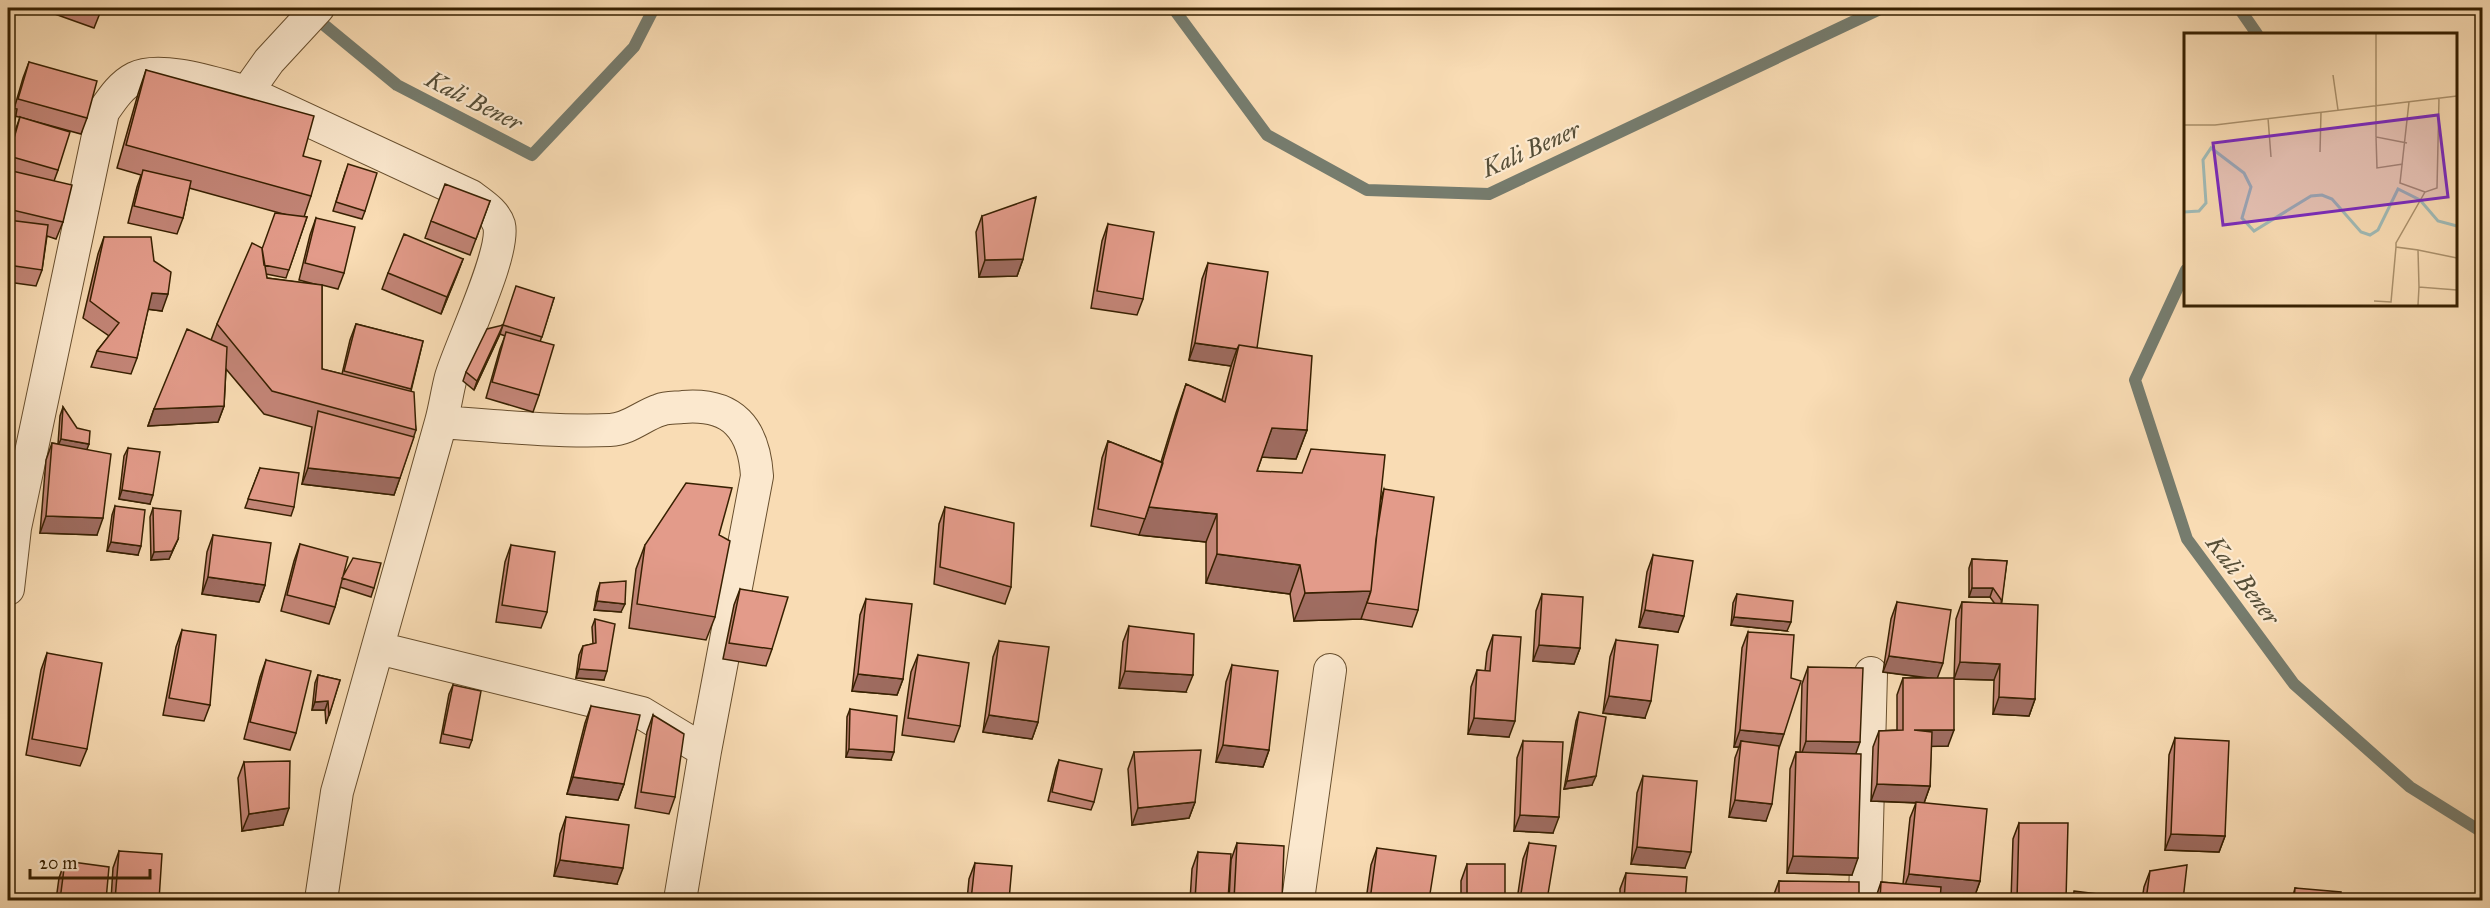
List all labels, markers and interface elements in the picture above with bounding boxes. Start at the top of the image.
inset map [2184,33,2457,306]
water label: Kali Bener [420,63,529,139]
water label: Kali Bener [1476,113,1587,184]
water label: Kali Bener [2199,529,2288,632]
scale bar [30,842,150,880]
text: 20 m [39,852,77,874]

